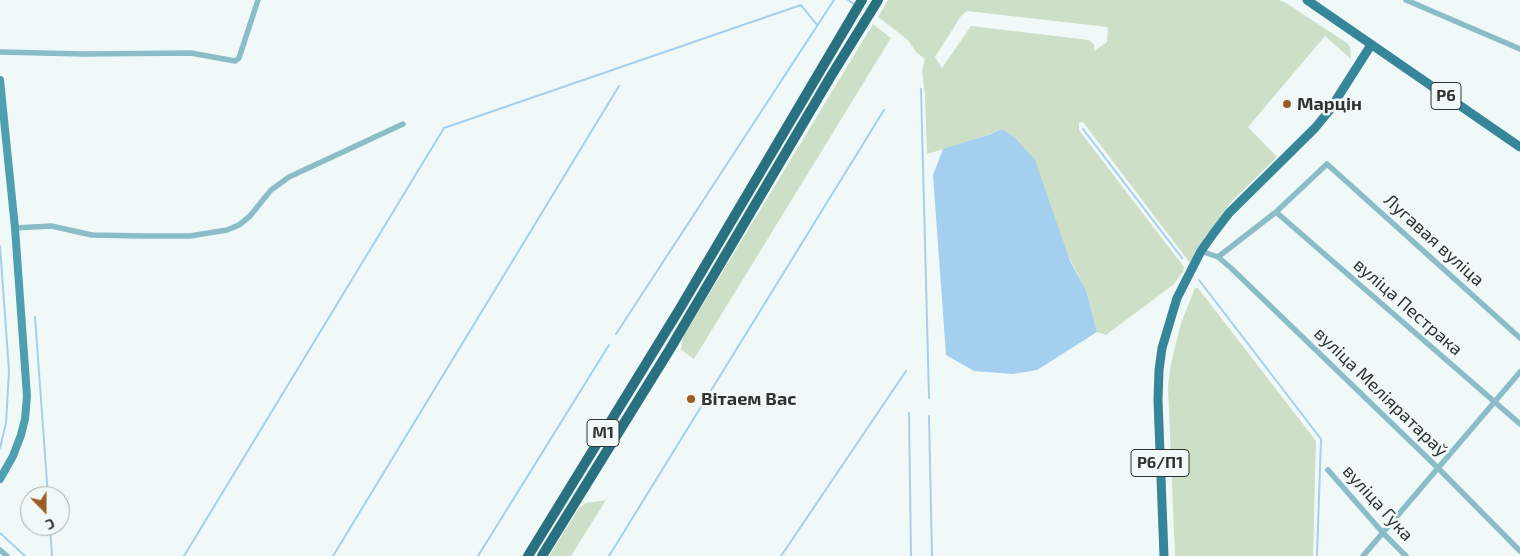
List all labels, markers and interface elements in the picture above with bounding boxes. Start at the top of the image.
road number: Р6 [1431,82,1461,110]
place label: Марцін [1297,93,1362,115]
marker: Марцін [1281,98,1293,110]
street label: Лугавая вуліца [1379,189,1489,291]
street label: вуліца Пестрака [1349,254,1467,360]
street label: вуліца Меліяратараў [1310,323,1452,461]
place label: Вітаем Вас [701,388,796,410]
marker: Вітаем Вас [685,393,697,405]
road number: М1 [587,419,619,446]
road number: Р6/П1 [1131,449,1189,476]
street label: вуліца Гука [1338,460,1418,546]
north arrow [20,486,70,536]
text: С [43,515,57,534]

